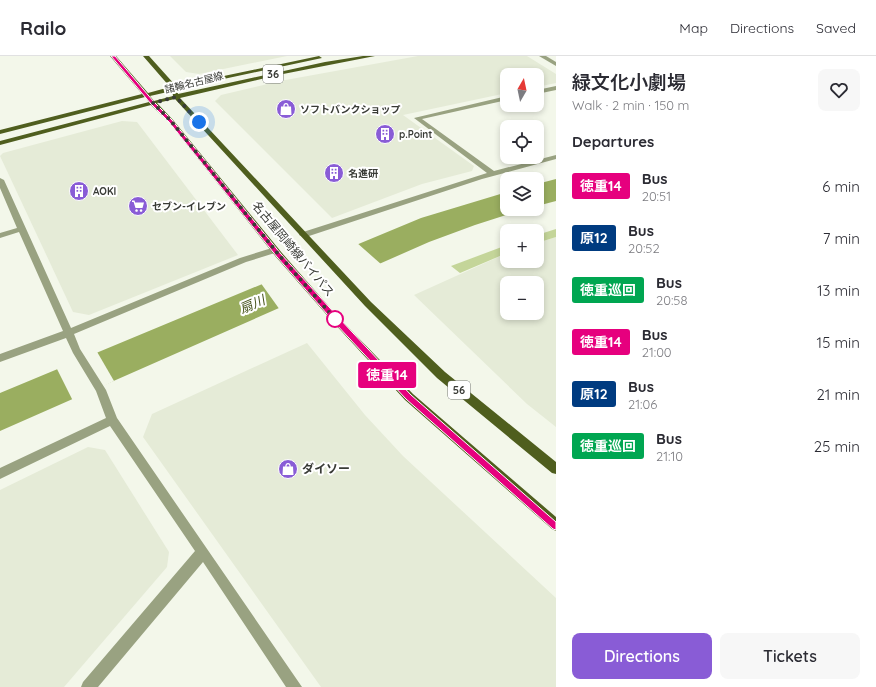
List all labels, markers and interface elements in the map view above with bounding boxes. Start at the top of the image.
text: Railo [20,16,66,40]
text: Map [679,19,708,37]
text: Directions [730,19,794,37]
text: Saved [816,19,856,37]
road number: 36 [263,65,283,83]
north arrow [500,68,544,112]
map controls [500,68,544,320]
street label: 諸輪名古屋線 [163,69,225,96]
button: heart [818,69,860,111]
text: 緑文化小劇場 [572,70,686,94]
text: Walk · 2 min · 150 m [572,97,689,113]
shop icon: ソフトバンクショップ [275,98,297,120]
place label: ソフトバンクショップ [300,103,401,116]
your location [189,112,209,132]
button: locate [500,120,544,164]
building icon: p.Point [374,123,396,145]
place label: p.Point [399,128,432,141]
text: Departures [572,132,654,151]
building icon: 名進研 [323,162,345,184]
place label: 名進研 [348,167,378,180]
text: Bus [642,169,668,188]
button: layers [500,172,544,216]
text: 徳重14 [580,177,622,195]
text: 6 min [822,177,860,196]
building icon: AOKI [68,180,90,202]
place label: AOKI [93,185,116,198]
text: 20:51 [642,188,671,204]
supermarket icon: セブン-イレブン [127,195,149,217]
street label: 名古屋岡崎線バイパス [249,198,338,299]
place label: セブン-イレブン [152,200,226,213]
text: Bus [628,221,654,240]
button: + [500,224,544,268]
text: 原12 [580,229,608,247]
text: 7 min [823,229,860,248]
text: 20:52 [628,240,660,256]
text: Bus [656,273,682,292]
button: − [500,276,544,320]
text: 徳重巡回 [580,281,636,299]
text: 13 min [817,281,860,300]
water label: 扇川 [237,291,269,316]
text: 20:58 [656,292,687,308]
unlabelled marker [326,310,344,328]
text: Bus [642,325,668,344]
text: 徳重14 [580,333,622,351]
text: 15 min [817,333,860,352]
text: 21:00 [642,344,672,360]
line badge: 徳重14 [359,362,415,388]
text: 徳重14 [366,366,408,384]
text: Bus [628,377,654,396]
road number: 56 [448,381,470,399]
text: 原12 [580,385,608,403]
text: 21 min [816,385,860,404]
text: 21:06 [628,396,657,412]
text: Bus [656,429,682,448]
text: 徳重巡回 [580,437,636,455]
text: 25 min [814,437,860,456]
text: 21:10 [656,448,683,464]
shop icon: ダイソー [277,458,299,480]
place label: ダイソー [302,461,350,476]
button: Directions [572,633,712,679]
button: Tickets [720,633,860,679]

